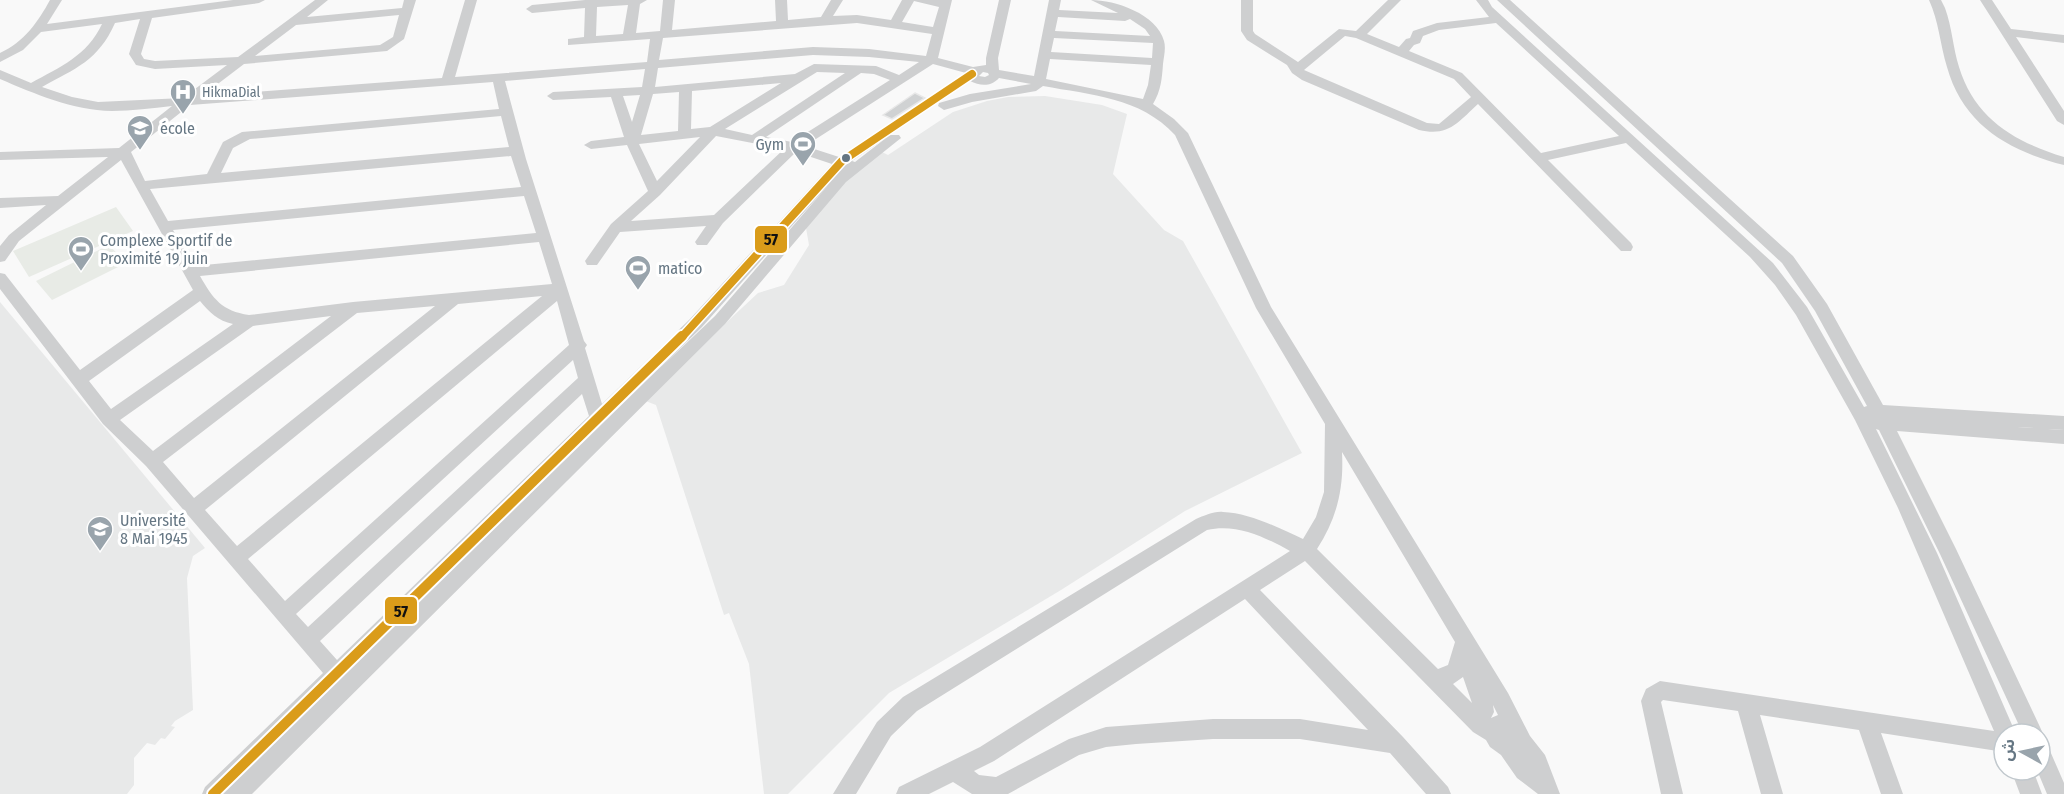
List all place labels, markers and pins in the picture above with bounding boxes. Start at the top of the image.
hospital icon: HikmaDial [168,77,198,115]
place label: HikmaDial [202,84,261,101]
school or university icon: école [125,113,155,151]
place label: école [160,119,195,138]
sports icon: Gym [788,129,818,167]
place label: Gym [755,135,784,154]
unlabelled marker [840,152,852,164]
place label: Complexe Sportif de Proximité 19 juin [100,231,232,268]
sports icon: Complexe Sportif de Proximité 19 juin [66,234,96,272]
sports icon: matico [623,253,653,291]
place label: matico [658,259,702,278]
place label: Université 8 Mai 1945 [120,511,188,548]
school or university icon: Université 8 Mai 1945 [85,514,115,552]

